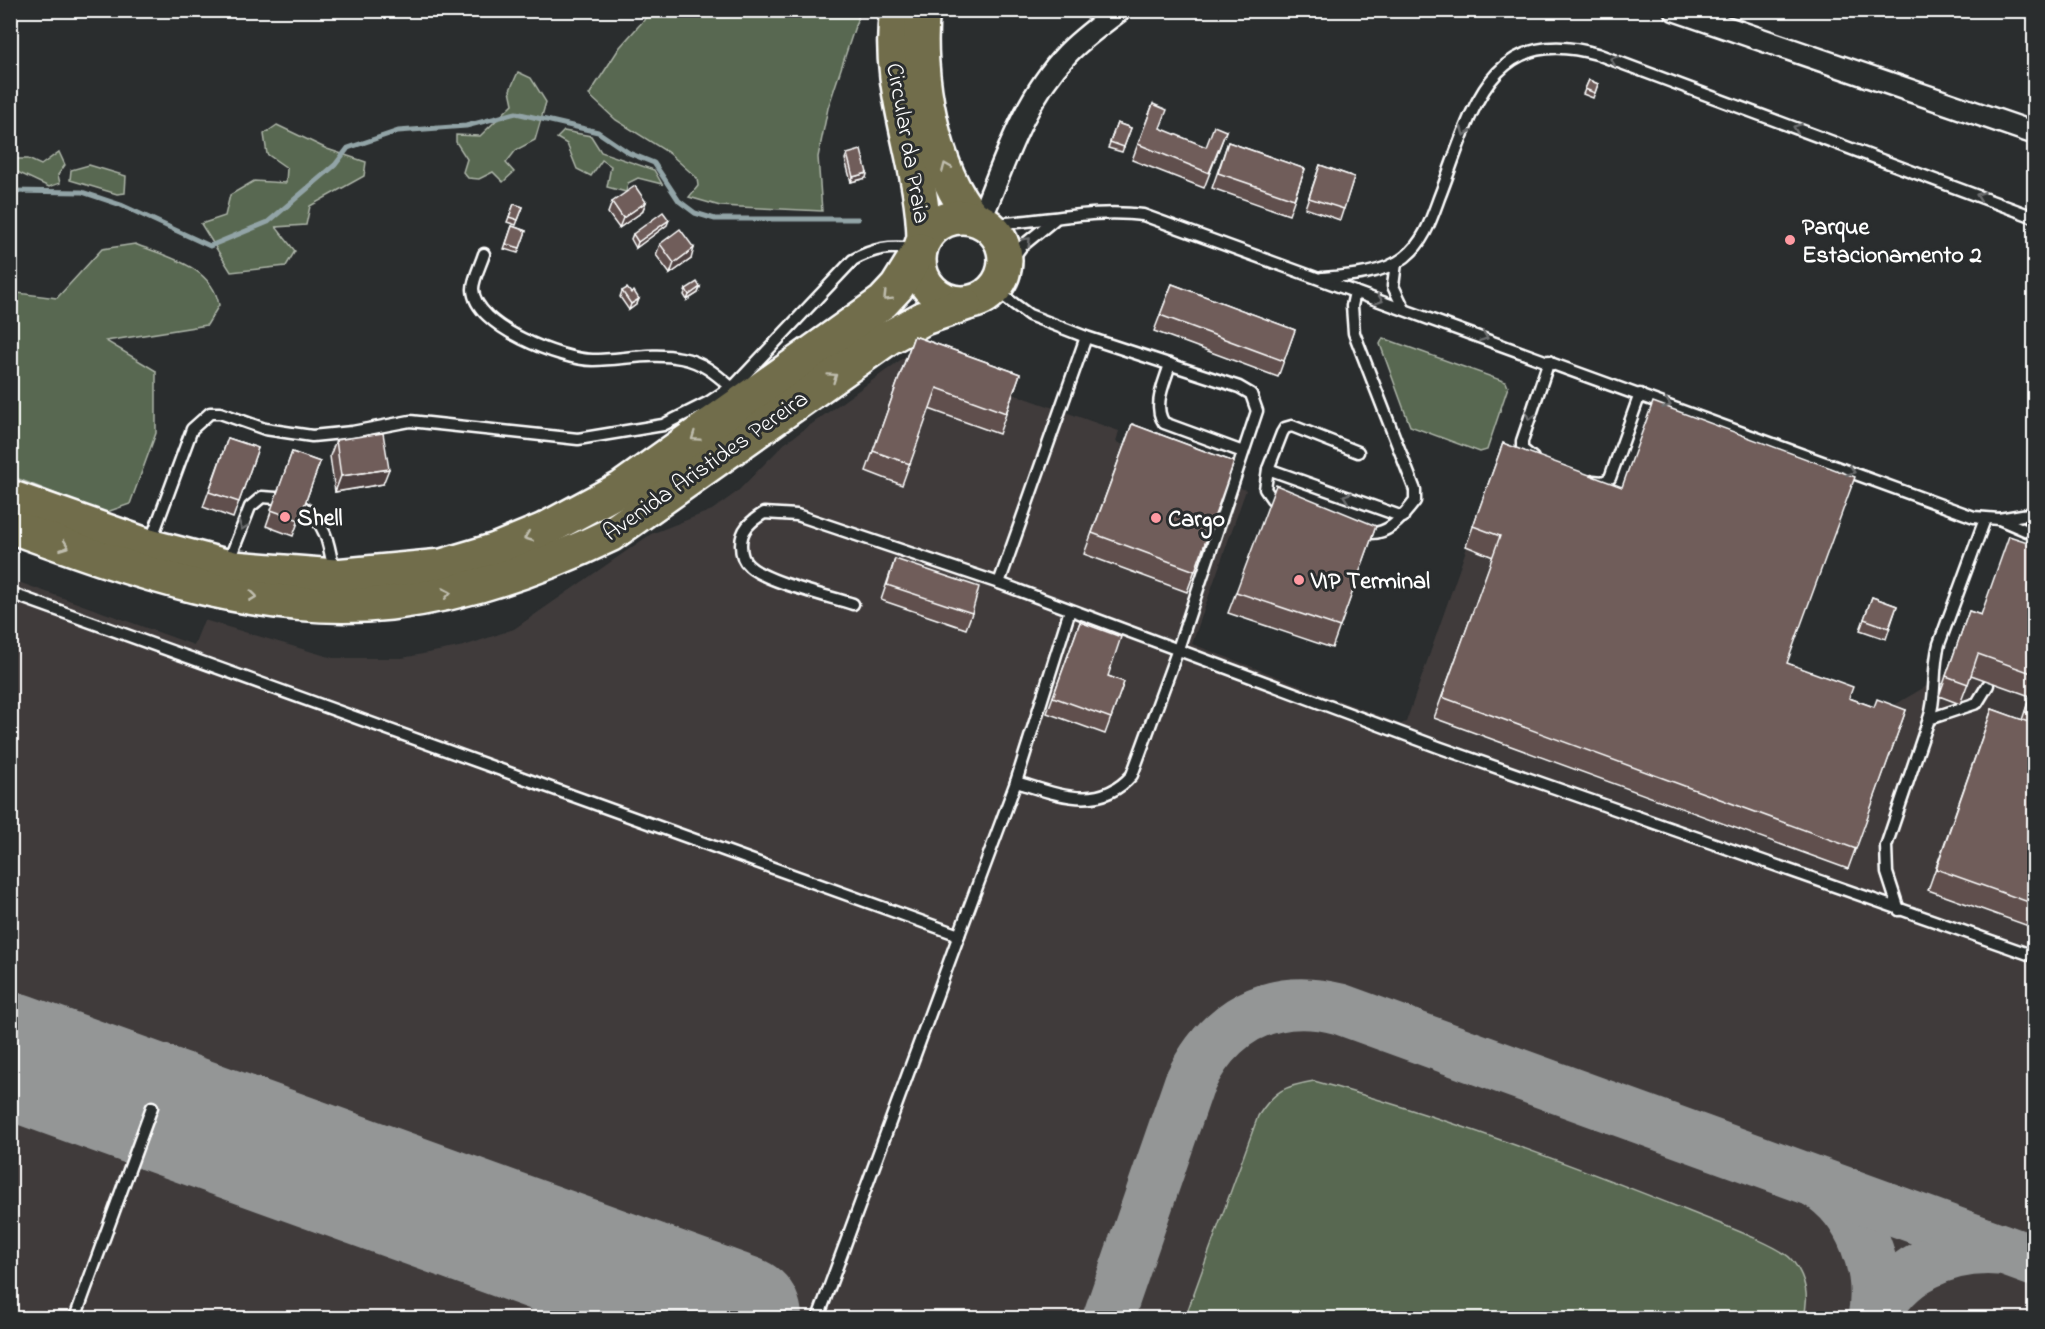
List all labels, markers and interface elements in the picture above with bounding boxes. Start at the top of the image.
one-way arrow [1609,55,1620,68]
street label: Circular da Praia [875,60,938,226]
one-way arrow [1792,123,1803,136]
one-way arrow [1460,126,1472,137]
one-way arrow [941,162,953,173]
one-way arrow [1975,191,1986,204]
place label: Parque Estacionamento 2 [1802,211,1982,274]
marker: Parque Estacionamento 2 [1783,233,1797,247]
one-way arrow [1020,237,1031,248]
one-way arrow [883,290,894,301]
one-way arrow [1374,293,1384,306]
one-way arrow [1478,330,1489,343]
one-way arrow [826,373,837,384]
street label: Avenida Aristides Pereira [597,383,816,551]
one-way arrow [1662,397,1672,410]
one-way arrow [1525,410,1538,421]
one-way arrow [691,430,702,441]
one-way arrow [1844,464,1855,476]
one-way arrow [1342,492,1353,505]
place label: Shell [297,502,343,537]
place label: Cargo [1168,503,1225,539]
marker: Shell [278,510,292,524]
marker: Cargo [1149,511,1163,525]
one-way arrow [237,520,250,530]
one-way arrow [524,529,534,542]
one-way arrow [60,539,70,552]
place label: VIP Terminal [1310,565,1430,600]
marker: VIP Terminal [1292,573,1306,587]
one-way arrow [442,587,452,600]
one-way arrow [249,590,258,602]

